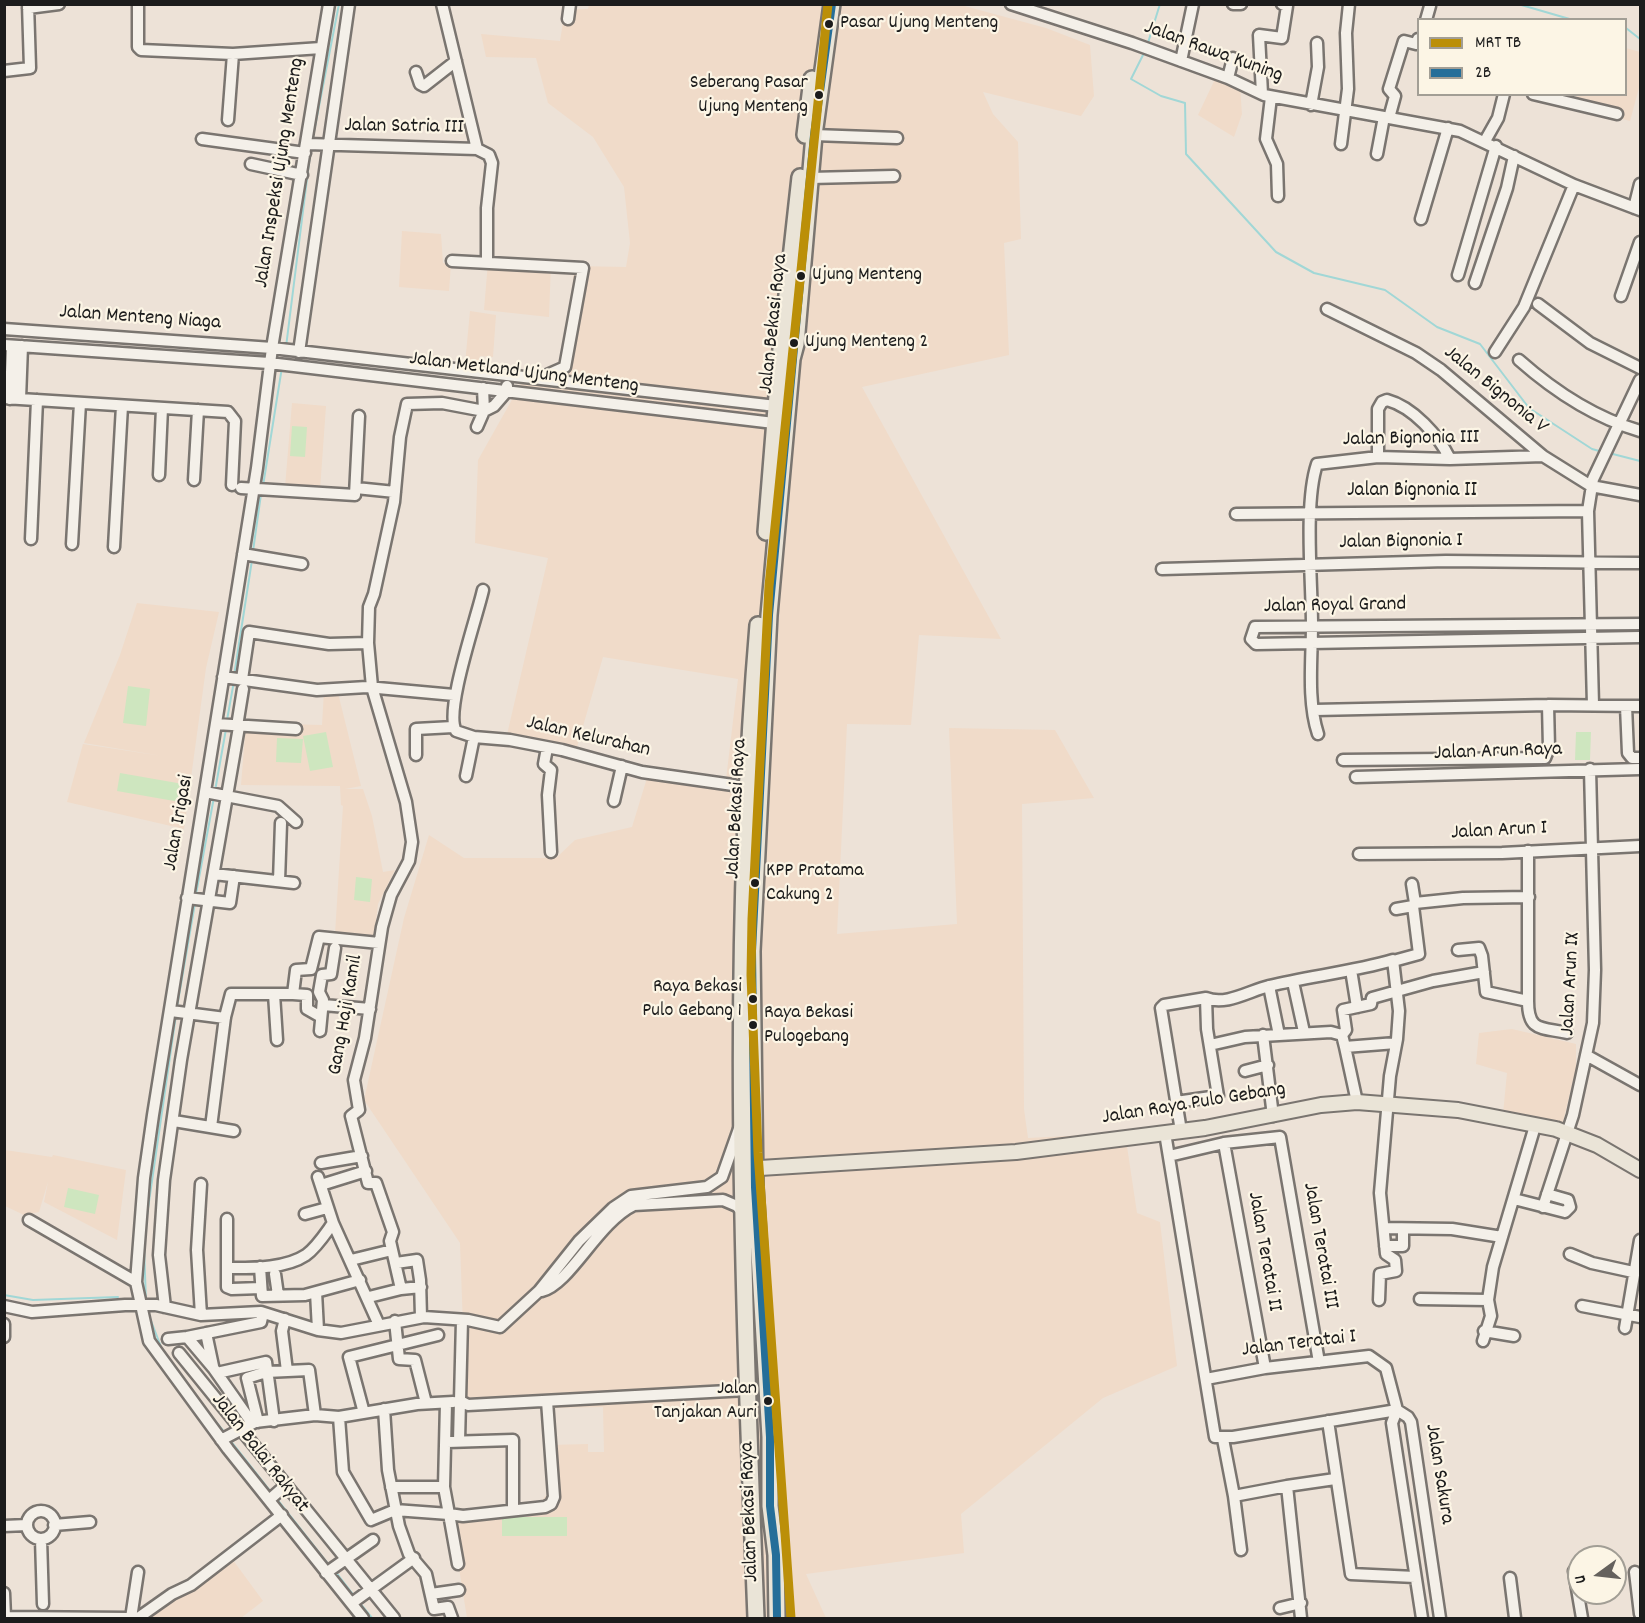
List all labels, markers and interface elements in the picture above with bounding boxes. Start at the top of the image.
place label: Pasar Ujung Menteng [840,12,998,36]
street label: Jalan Rawa Kuning [1140,16,1286,90]
marker: Pasar Ujung Menteng [823,18,835,30]
legend [1417,18,1627,96]
text: MRT TB [1475,31,1521,56]
street label: Jalan Inspeksi Ujung Menteng [250,56,312,290]
text: 2B [1475,61,1491,86]
place label: Seberang Pasar Ujung Menteng [690,72,808,119]
marker: Seberang Pasar Ujung Menteng [813,89,825,101]
street label: Jalan Satria III [344,114,464,142]
street label: Jalan Bekasi Raya [755,253,795,395]
place label: Ujung Menteng [812,264,922,288]
marker: Ujung Menteng [795,270,807,282]
street label: Jalan Menteng Niaga [58,301,222,337]
place label: Ujung Menteng 2 [805,331,928,355]
marker: Ujung Menteng 2 [788,337,800,349]
street label: Jalan Bignonia V [1438,341,1552,441]
street label: Jalan Metland Ujung Menteng [408,347,640,401]
street label: Jalan Bignonia III [1342,426,1480,454]
street label: Jalan Bignonia II [1347,479,1477,505]
street label: Jalan Bignonia I [1339,529,1463,557]
street label: Jalan Royal Grand [1264,593,1406,621]
street label: Jalan Kelurahan [523,711,653,765]
street label: Jalan Bekasi Raya [722,738,754,880]
street label: Jalan Arun Raya [1434,738,1562,768]
street label: Jalan Irigasi [159,773,201,873]
street label: Jalan Arun I [1450,817,1548,847]
place label: KPP Pratama Cakung 2 [766,860,864,907]
marker: KPP Pratama Cakung 2 [749,877,761,889]
street label: Jalan Arun IX [1557,932,1587,1036]
street label: Gang Haji Kamil [324,953,370,1077]
place label: Raya Bekasi Pulo Gebang 1 [642,976,742,1023]
marker: Raya Bekasi Pulo Gebang 1 [747,993,759,1005]
place label: Raya Bekasi Pulogebang [764,1002,853,1049]
marker: Raya Bekasi Pulogebang [747,1019,759,1031]
street label: Jalan Raya Pulo Gebang [1100,1078,1288,1132]
street label: Jalan Teratai III [1295,1181,1343,1311]
street label: Jalan Teratai II [1240,1190,1286,1314]
street label: Jalan Teratai I [1240,1325,1358,1365]
place label: Jalan Tanjakan Auri [654,1378,757,1425]
street label: Jalan Balai Rakyat [204,1389,314,1519]
marker: Jalan Tanjakan Auri [762,1395,774,1407]
street label: Jalan Sakura [1418,1422,1458,1526]
street label: Jalan Bekasi Raya [736,1441,766,1583]
north arrow [1567,1545,1627,1605]
text: U [1569,1573,1593,1586]

